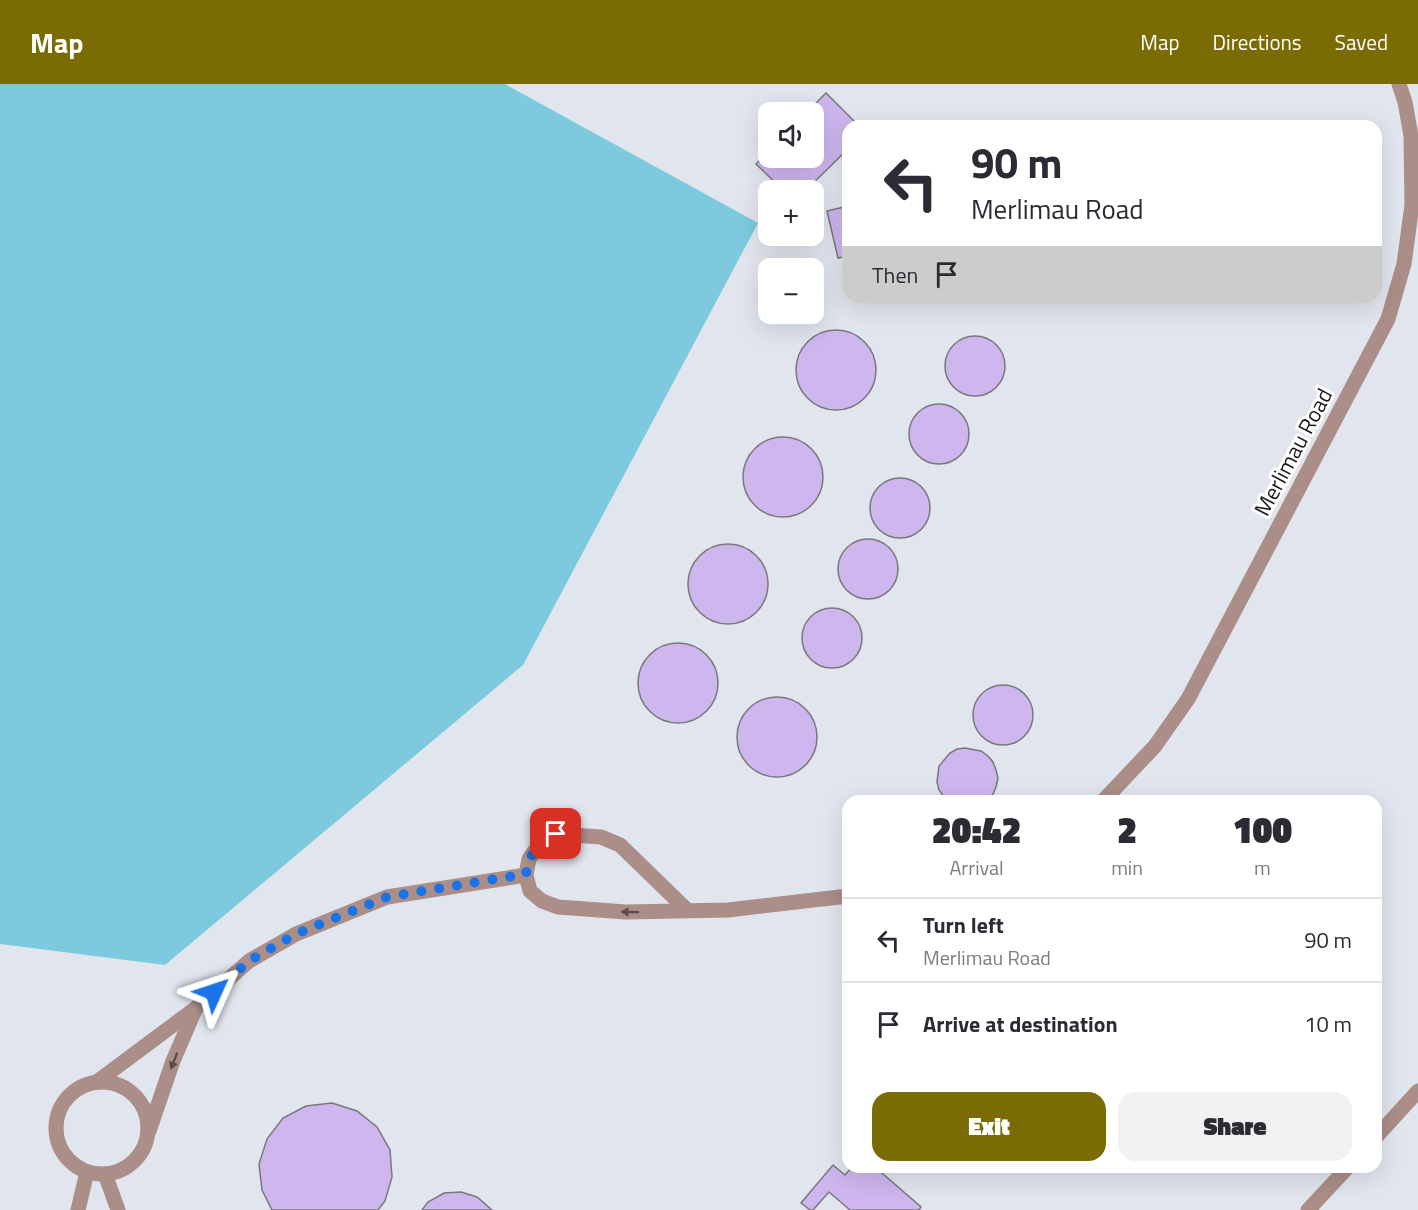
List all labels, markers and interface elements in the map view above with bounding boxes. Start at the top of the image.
text: Map [30,21,84,64]
text: Map [1140,26,1180,58]
text: Directions [1213,26,1302,58]
text: Saved [1335,26,1388,58]
map controls [758,102,824,324]
button: sound [758,102,824,168]
text: 90 m [971,130,1063,194]
icon: left [872,144,950,222]
button: + [758,180,824,246]
text: Merlimau Road [971,188,1144,229]
button: − [758,258,824,324]
text: Then [872,258,918,292]
icon: arrive [930,258,963,291]
street label: Merlimau Road [1245,382,1341,522]
text: 20:42 [932,802,1021,857]
text: 2 [1117,802,1137,857]
text: 100 [1233,802,1292,857]
pin [530,808,581,859]
icon: arrive [539,817,572,850]
text: Arrival [949,852,1004,883]
text: min [1111,852,1143,883]
text: m [1254,852,1271,883]
one-way arrow [620,907,639,916]
text: Turn left [923,908,1004,942]
text: 90 m [1304,923,1352,957]
icon: left [872,924,905,957]
text: Merlimau Road [923,942,1051,973]
position arrow [182,960,246,1024]
text: Arrive at destination [923,1007,1118,1041]
text: 10 m [1304,1007,1352,1041]
icon: arrive [872,1008,905,1041]
one-way arrow [168,1053,178,1071]
button: Exit [872,1092,1106,1161]
button: Share [1118,1092,1352,1161]

